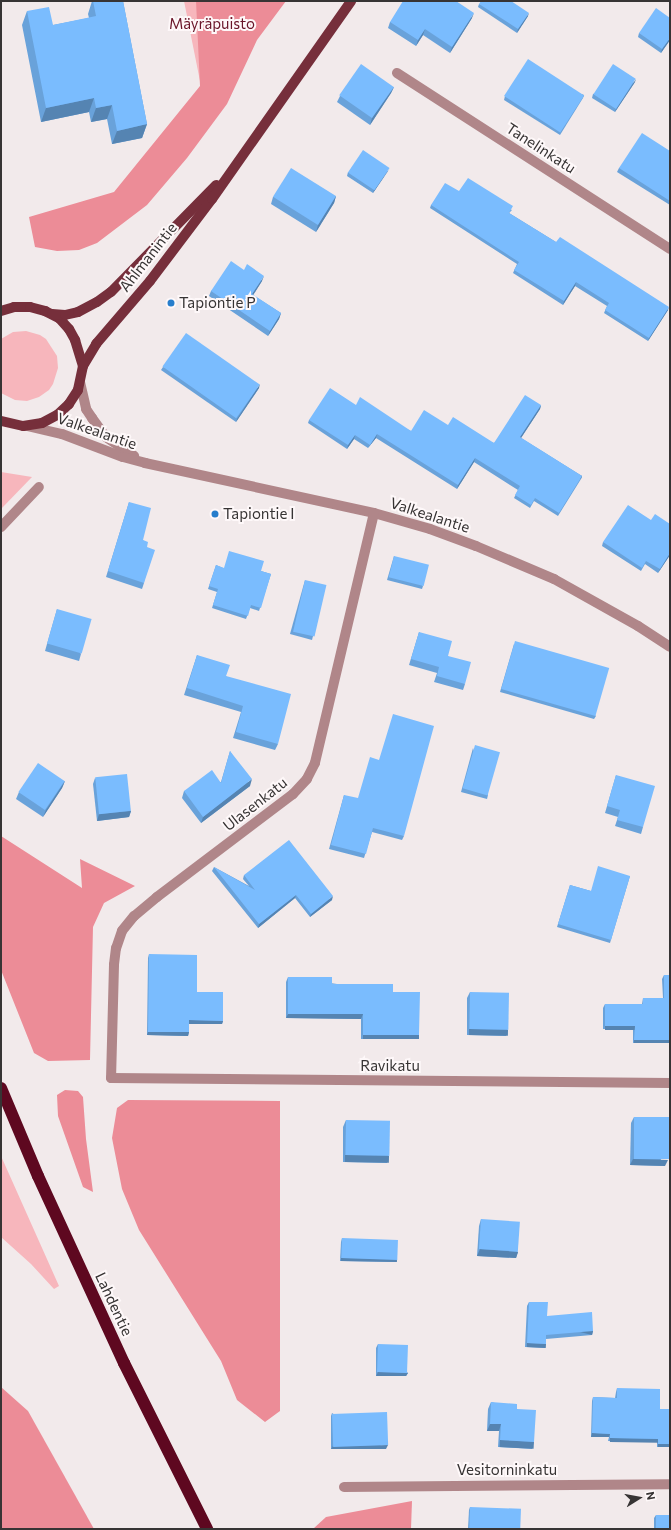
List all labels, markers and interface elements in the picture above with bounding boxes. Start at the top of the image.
park label: Mäyräpuisto [169,15,255,33]
street label: Tanelinkatu [503,119,579,177]
street label: Ahlmanintie [115,219,181,295]
place label: Tapiontie P [179,294,256,312]
marker: Tapiontie P [166,298,176,308]
street label: Valkealantie [55,409,139,453]
street label: Valkealantie [388,494,472,536]
place label: Tapiontie I [223,505,294,523]
marker: Tapiontie I [210,509,220,519]
street label: Ulasenkatu [219,773,291,835]
street label: Ravikatu [360,1057,420,1075]
street label: Lahdentie [91,1269,137,1339]
street label: Vesitorninkatu [457,1461,557,1479]
north arrow [619,1478,659,1518]
text: N [644,1490,658,1501]

